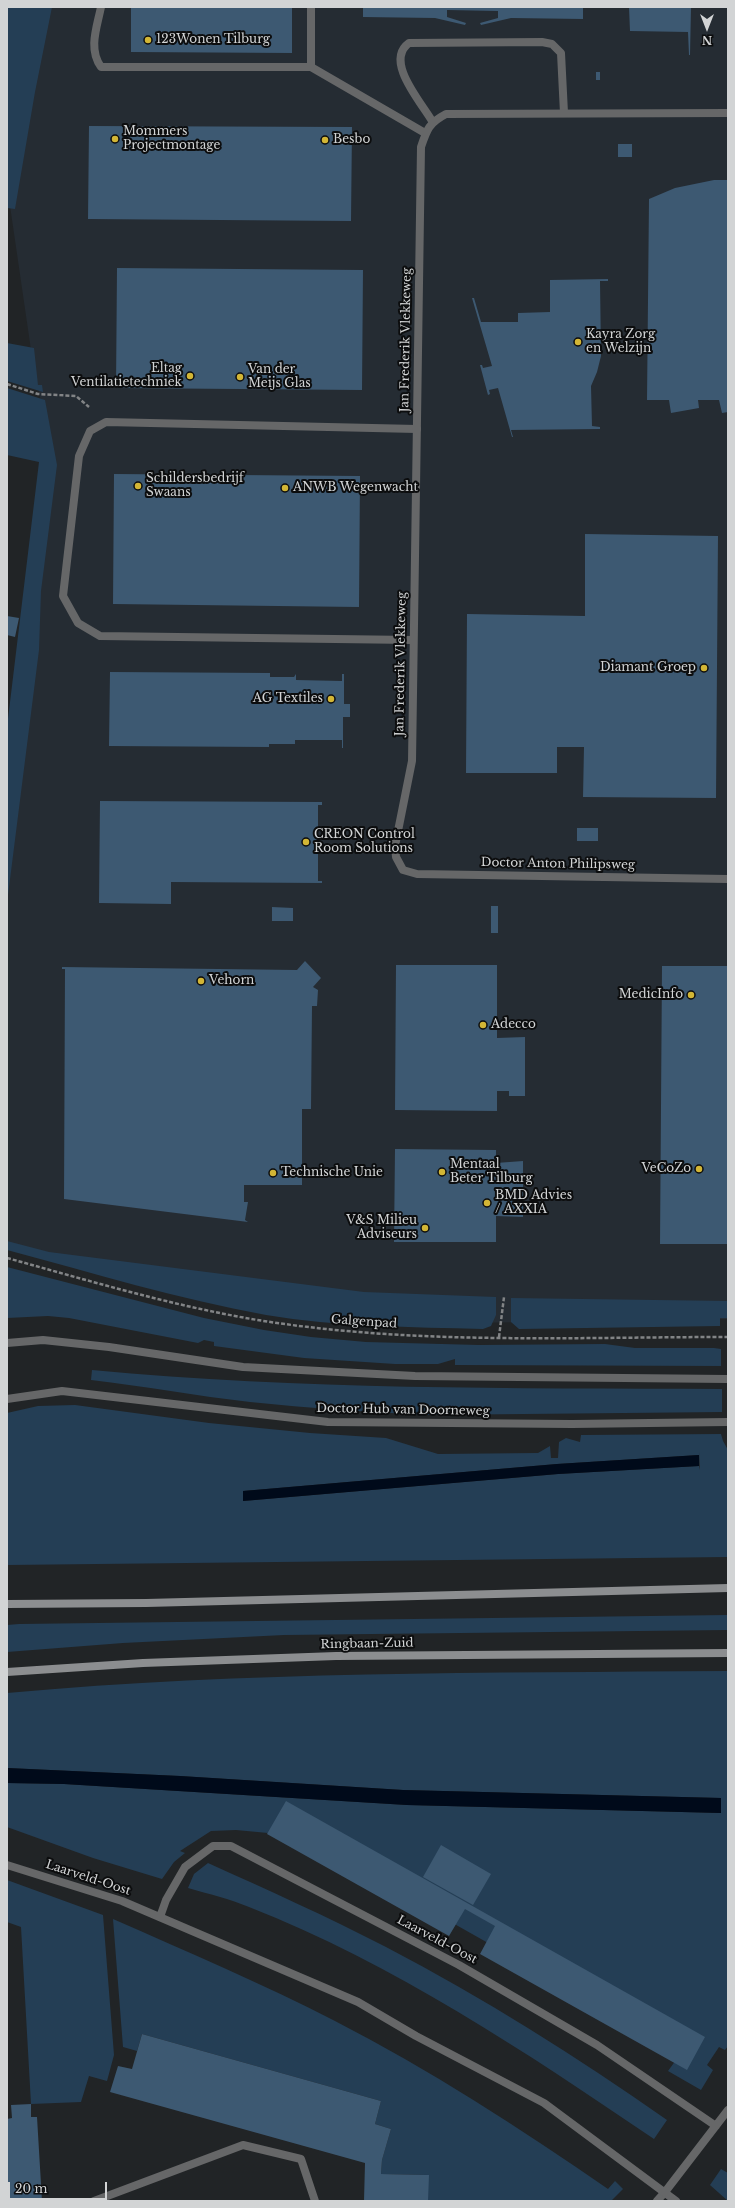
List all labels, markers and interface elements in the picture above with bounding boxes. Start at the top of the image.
north arrow [687,8,727,48]
place label: 123Wonen Tilburg [156,33,270,47]
text: N [702,33,712,47]
marker: 123Wonen Tilburg [143,35,153,45]
place label: Mommers Projectmontage [123,125,220,153]
place label: Besbo [333,133,370,147]
marker: Mommers Projectmontage [110,134,120,144]
marker: Besbo [320,135,330,145]
street label: Jan Frederik Vlekkeweg [398,268,414,412]
place label: Kayra Zorg en Welzijn [586,328,655,356]
marker: Kayra Zorg en Welzijn [573,337,583,347]
place label: Eltag Ventilatietechniek [71,362,182,390]
place label: Van der Meijs Glas [248,363,311,391]
marker: Eltag Ventilatietechniek [185,371,195,381]
marker: Van der Meijs Glas [235,372,245,382]
place label: Schildersbedrijf Swaans [146,472,244,500]
marker: Schildersbedrijf Swaans [133,481,143,491]
place label: ANWB Wegenwacht [293,481,418,495]
marker: ANWB Wegenwacht [280,483,290,493]
street label: Jan Frederik Vlekkeweg [393,592,409,736]
place label: Diamant Groep [600,661,696,675]
marker: Diamant Groep [699,663,709,673]
place label: AG Textiles [253,692,323,706]
marker: AG Textiles [326,694,336,704]
place label: CREON Control Room Solutions [314,828,415,856]
marker: CREON Control Room Solutions [301,837,311,847]
street label: Doctor Anton Philipsweg [481,855,635,873]
place label: Vehorn [209,974,254,988]
marker: Vehorn [196,976,206,986]
place label: MedicInfo [619,988,683,1002]
marker: MedicInfo [686,990,696,1000]
place label: Adecco [491,1018,536,1032]
marker: Adecco [478,1020,488,1030]
place label: Mentaal Beter Tilburg [450,1158,533,1186]
place label: VeCoZo [641,1162,691,1176]
marker: VeCoZo [694,1164,704,1174]
place label: Technische Unie [281,1166,383,1180]
marker: Mentaal Beter Tilburg [437,1167,447,1177]
marker: Technische Unie [268,1168,278,1178]
place label: BMD Advies / AXXIA [495,1189,572,1217]
marker: BMD Advies / AXXIA [482,1198,492,1208]
place label: V&S Milieu Adviseurs [346,1214,417,1242]
marker: V&S Milieu Adviseurs [420,1223,430,1233]
street label: Galgenpad [331,1313,397,1331]
street label: Doctor Hub van Doorneweg [316,1401,490,1419]
street label: Ringbaan-Zuid [320,1636,414,1652]
street label: Laarveld-Oost [44,1857,132,1899]
street label: Laarveld-Oost [395,1913,479,1967]
scale bar [10,2174,109,2200]
text: 20 m [15,2181,47,2196]

